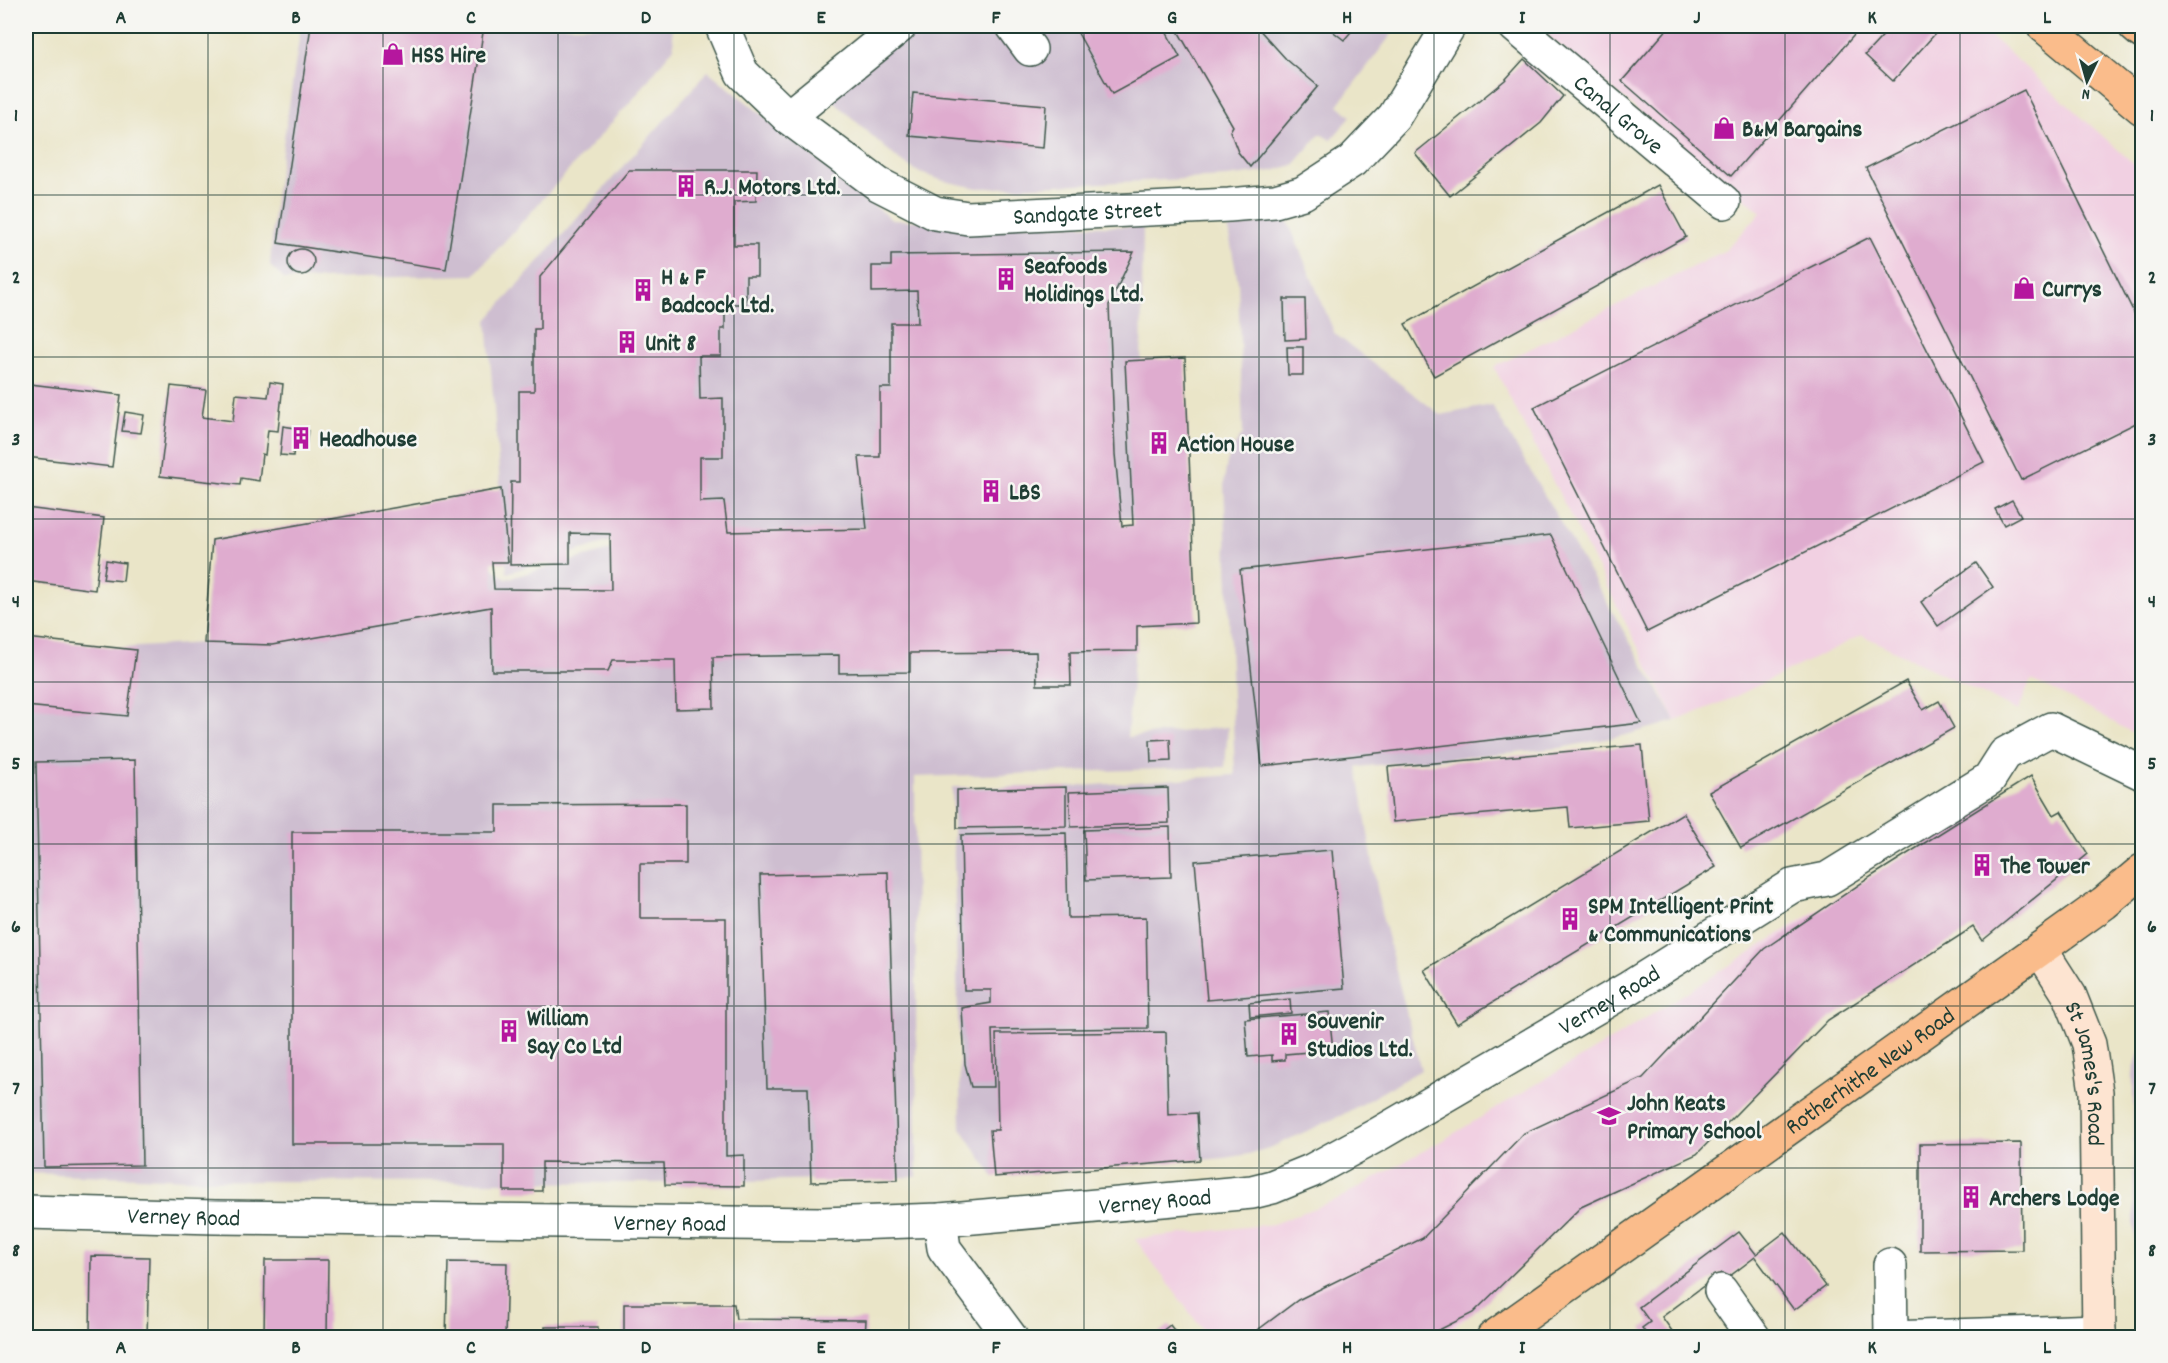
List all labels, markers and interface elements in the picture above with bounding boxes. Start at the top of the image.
text: A [116,5,127,33]
text: B [291,5,301,33]
text: C [466,5,476,33]
text: D [641,5,652,33]
text: E [816,5,826,33]
text: F [992,5,1002,33]
text: G [1167,5,1177,33]
text: H [1342,5,1352,33]
text: I [1519,5,1526,33]
text: J [1693,5,1701,33]
text: K [1867,5,1877,33]
text: L [2043,5,2052,33]
place label: HSS Hire [411,40,487,74]
shop icon: HSS Hire [380,41,406,67]
north arrow [2057,51,2117,111]
street label: Canal Grove [1564,68,1670,164]
text: N [2081,82,2091,105]
text: 1 [14,103,18,131]
text: 1 [2150,103,2154,131]
place label: B&M Bargains [1742,114,1862,148]
shop icon: B&M Bargains [1711,115,1737,141]
place label: R.J. Motors Ltd. [704,172,841,206]
building icon: R.J. Motors Ltd. [673,173,699,199]
street label: Sandgate Street [1012,194,1163,236]
place label: Seafoods Holidings Ltd. [1024,251,1144,313]
place label: H & F Badcock Ltd. [661,262,774,324]
text: 2 [12,265,20,293]
text: 2 [2148,265,2156,293]
building icon: Seafoods Holidings Ltd. [993,266,1019,292]
place label: Currys [2042,274,2102,308]
shop icon: Currys [2011,275,2037,301]
building icon: H & F Badcock Ltd. [630,277,656,303]
place label: Unit 8 [645,328,696,362]
building icon: Unit 8 [614,329,640,355]
place label: Headhouse [319,424,417,458]
building icon: Headhouse [288,425,314,451]
text: 3 [12,427,20,455]
text: 3 [2148,427,2156,455]
place label: Action House [1177,429,1295,463]
building icon: Action House [1146,430,1172,456]
place label: LBS [1009,477,1041,511]
building icon: LBS [978,478,1004,504]
text: 4 [12,589,20,617]
text: 4 [2148,589,2156,617]
text: 5 [11,751,21,779]
text: 5 [2147,751,2157,779]
place label: The Tower [2000,851,2091,885]
building icon: The Tower [1969,852,1995,878]
place label: SPM Intelligent Print & Communications [1588,891,1774,953]
building icon: SPM Intelligent Print & Communications [1557,906,1583,932]
text: 6 [11,914,21,942]
text: 6 [2147,914,2157,942]
street label: Verney Road [1553,958,1668,1045]
street label: St James's Road [2054,997,2111,1146]
street label: Rotherhithe New Road [1779,1000,1963,1145]
place label: William Say Co Ltd [527,1003,622,1065]
place label: Souvenir Studios Ltd. [1307,1006,1413,1068]
building icon: William Say Co Ltd [496,1018,522,1044]
building icon: Souvenir Studios Ltd. [1276,1021,1302,1047]
text: 7 [12,1076,20,1104]
text: 7 [2148,1076,2156,1104]
place label: John Keats Primary School [1627,1088,1762,1150]
school or university icon: John Keats Primary School [1596,1103,1622,1129]
street label: Verney Road [1098,1182,1213,1226]
place label: Archers Lodge [1989,1183,2120,1217]
building icon: Archers Lodge [1958,1184,1984,1210]
street label: Verney Road [127,1201,241,1237]
street label: Verney Road [613,1208,726,1243]
text: 8 [12,1238,20,1266]
text: 8 [2148,1238,2156,1266]
text: A [116,1335,127,1363]
text: B [291,1335,301,1363]
text: C [466,1335,476,1363]
text: D [641,1335,652,1363]
text: E [816,1335,826,1363]
text: F [992,1335,1002,1363]
text: G [1167,1335,1177,1363]
text: H [1342,1335,1352,1363]
text: I [1519,1335,1526,1363]
text: J [1693,1335,1701,1363]
text: K [1867,1335,1877,1363]
text: L [2043,1335,2052,1363]

